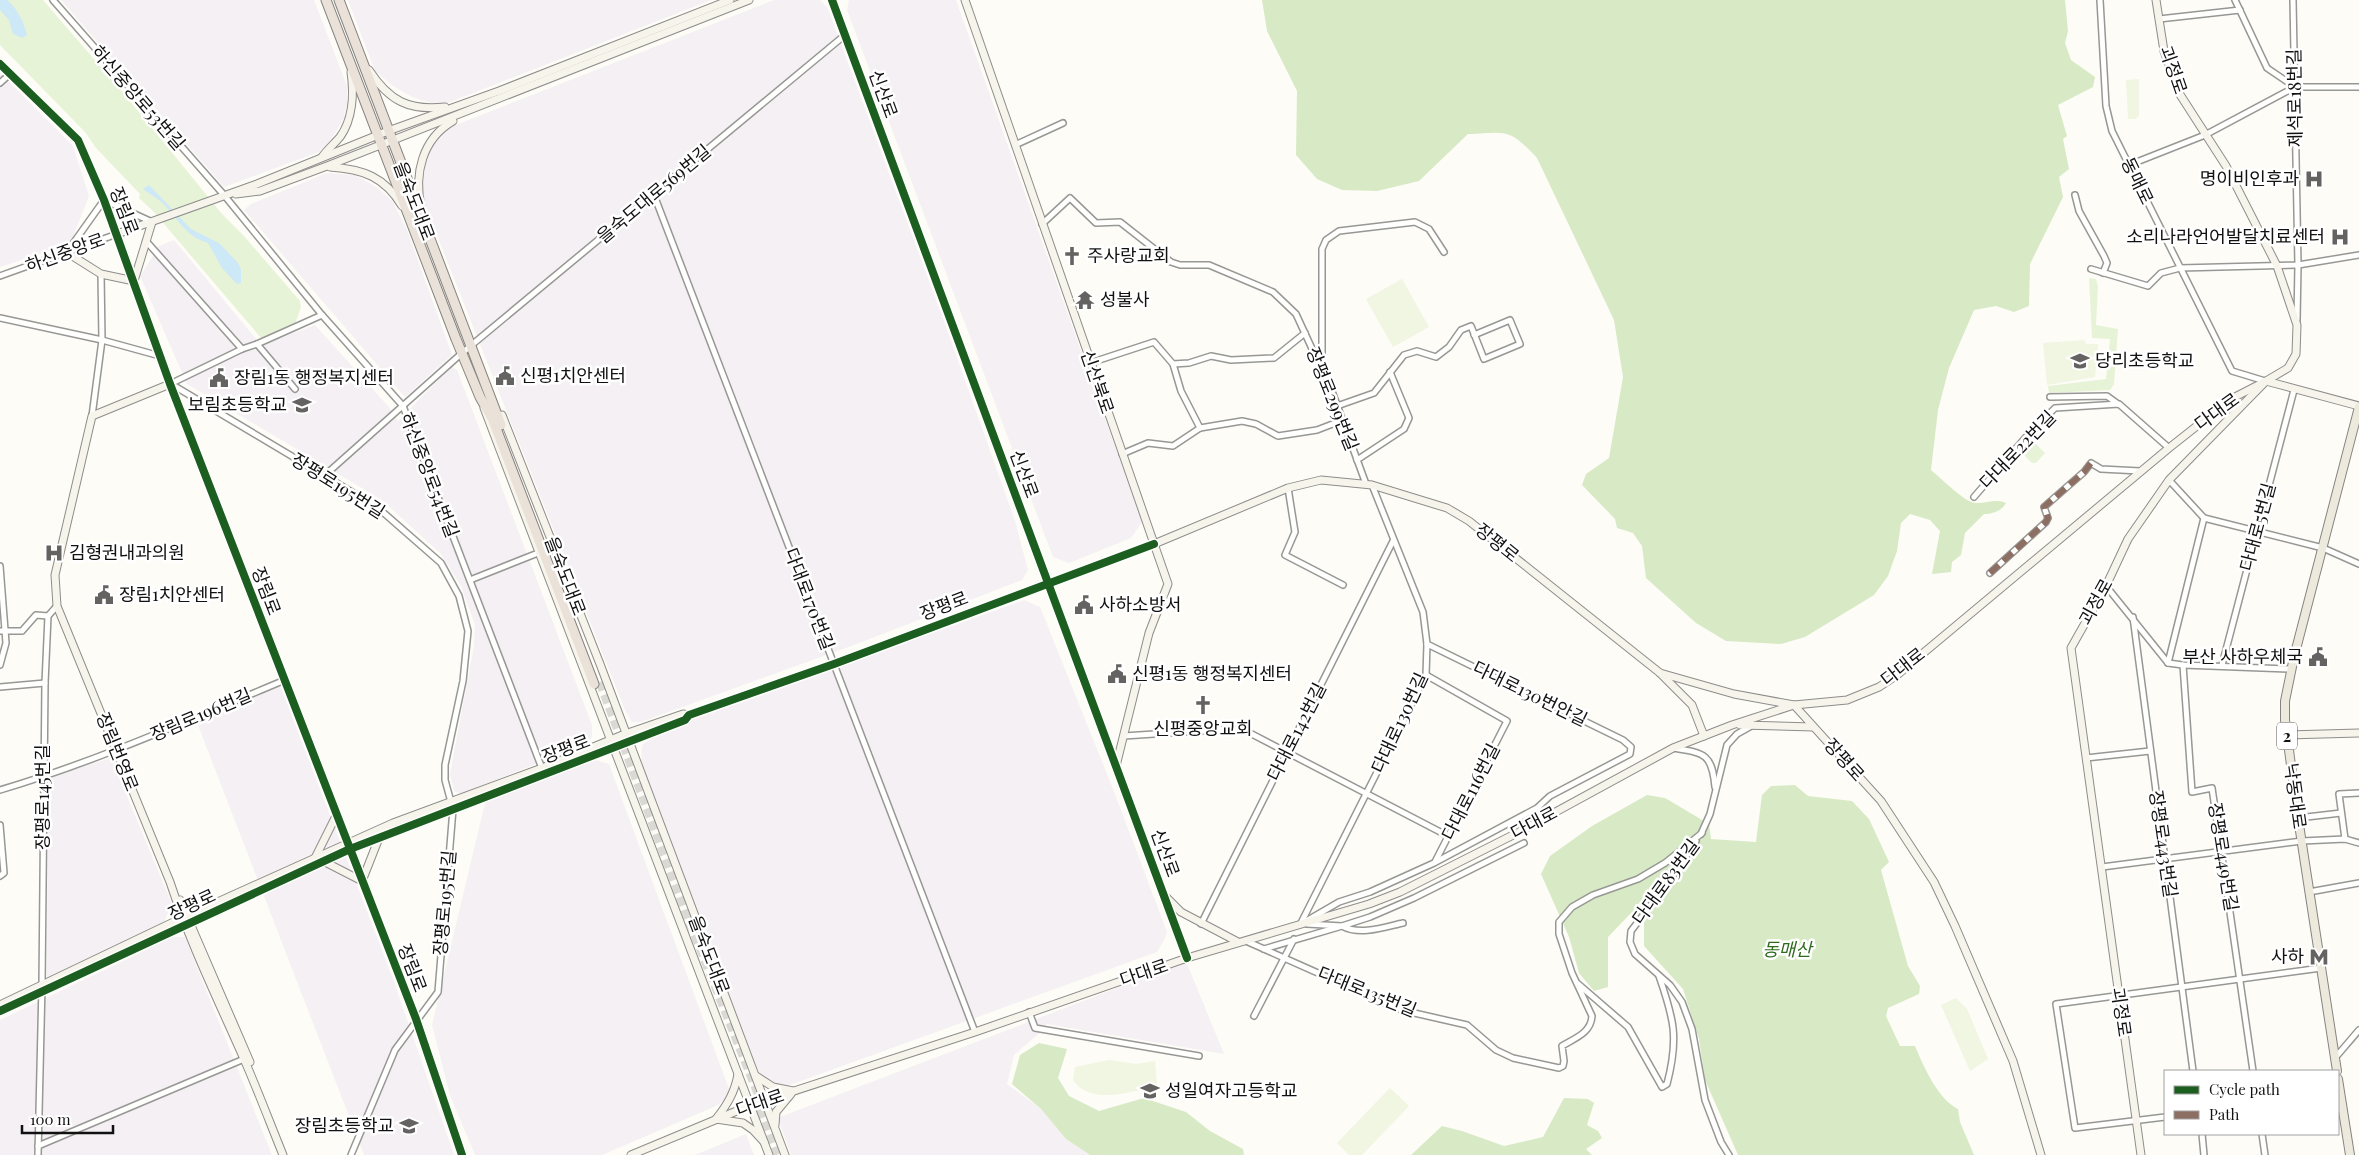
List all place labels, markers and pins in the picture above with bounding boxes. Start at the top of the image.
place label: 명이비인후과 [2200,166,2299,190]
hospital icon: 명이비인후과 [2303,168,2325,190]
place label: 소리나라언어발달치료센터 [2126,224,2325,248]
hospital icon: 소리나라언어발달치료센터 [2329,226,2351,248]
place label: 주사랑교회 [1087,243,1170,267]
church icon: 주사랑교회 [1061,245,1083,267]
place label: 성불사 [1100,287,1150,311]
temple icon: 성불사 [1074,289,1096,311]
place label: 당리초등학교 [2095,348,2194,372]
school or university icon: 당리초등학교 [2069,350,2091,372]
place label: 신평1치안센터 [520,363,626,387]
place label: 장림1동 행정복지센터 [234,365,394,389]
public building icon: 신평1치안센터 [494,365,516,387]
public building icon: 장림1동 행정복지센터 [208,367,230,389]
place label: 보림초등학교 [188,392,287,416]
school or university icon: 보림초등학교 [291,394,313,416]
place label: 김형권내과의원 [69,540,185,564]
hospital icon: 김형권내과의원 [43,542,65,564]
place label: 장림1치안센터 [119,582,225,606]
public building icon: 장림1치안센터 [93,584,115,606]
place label: 사하소방서 [1099,592,1182,616]
public building icon: 사하소방서 [1073,594,1095,616]
place label: 부산 사하우체국 [2183,644,2303,668]
public building icon: 부산 사하우체국 [2307,646,2329,668]
place label: 신평1동 행정복지센터 [1132,661,1292,685]
public building icon: 신평1동 행정복지센터 [1106,663,1128,685]
church icon: 신평중앙교회 [1192,694,1214,716]
place label: 신평중앙교회 [1153,716,1253,740]
place label: 사하 [2271,944,2304,968]
metro station icon: 사하 [2308,946,2330,968]
place label: 성일여자고등학교 [1165,1078,1297,1102]
school or university icon: 성일여자고등학교 [1139,1080,1161,1102]
place label: 장림초등학교 [295,1113,394,1137]
school or university icon: 장림초등학교 [398,1115,420,1137]

